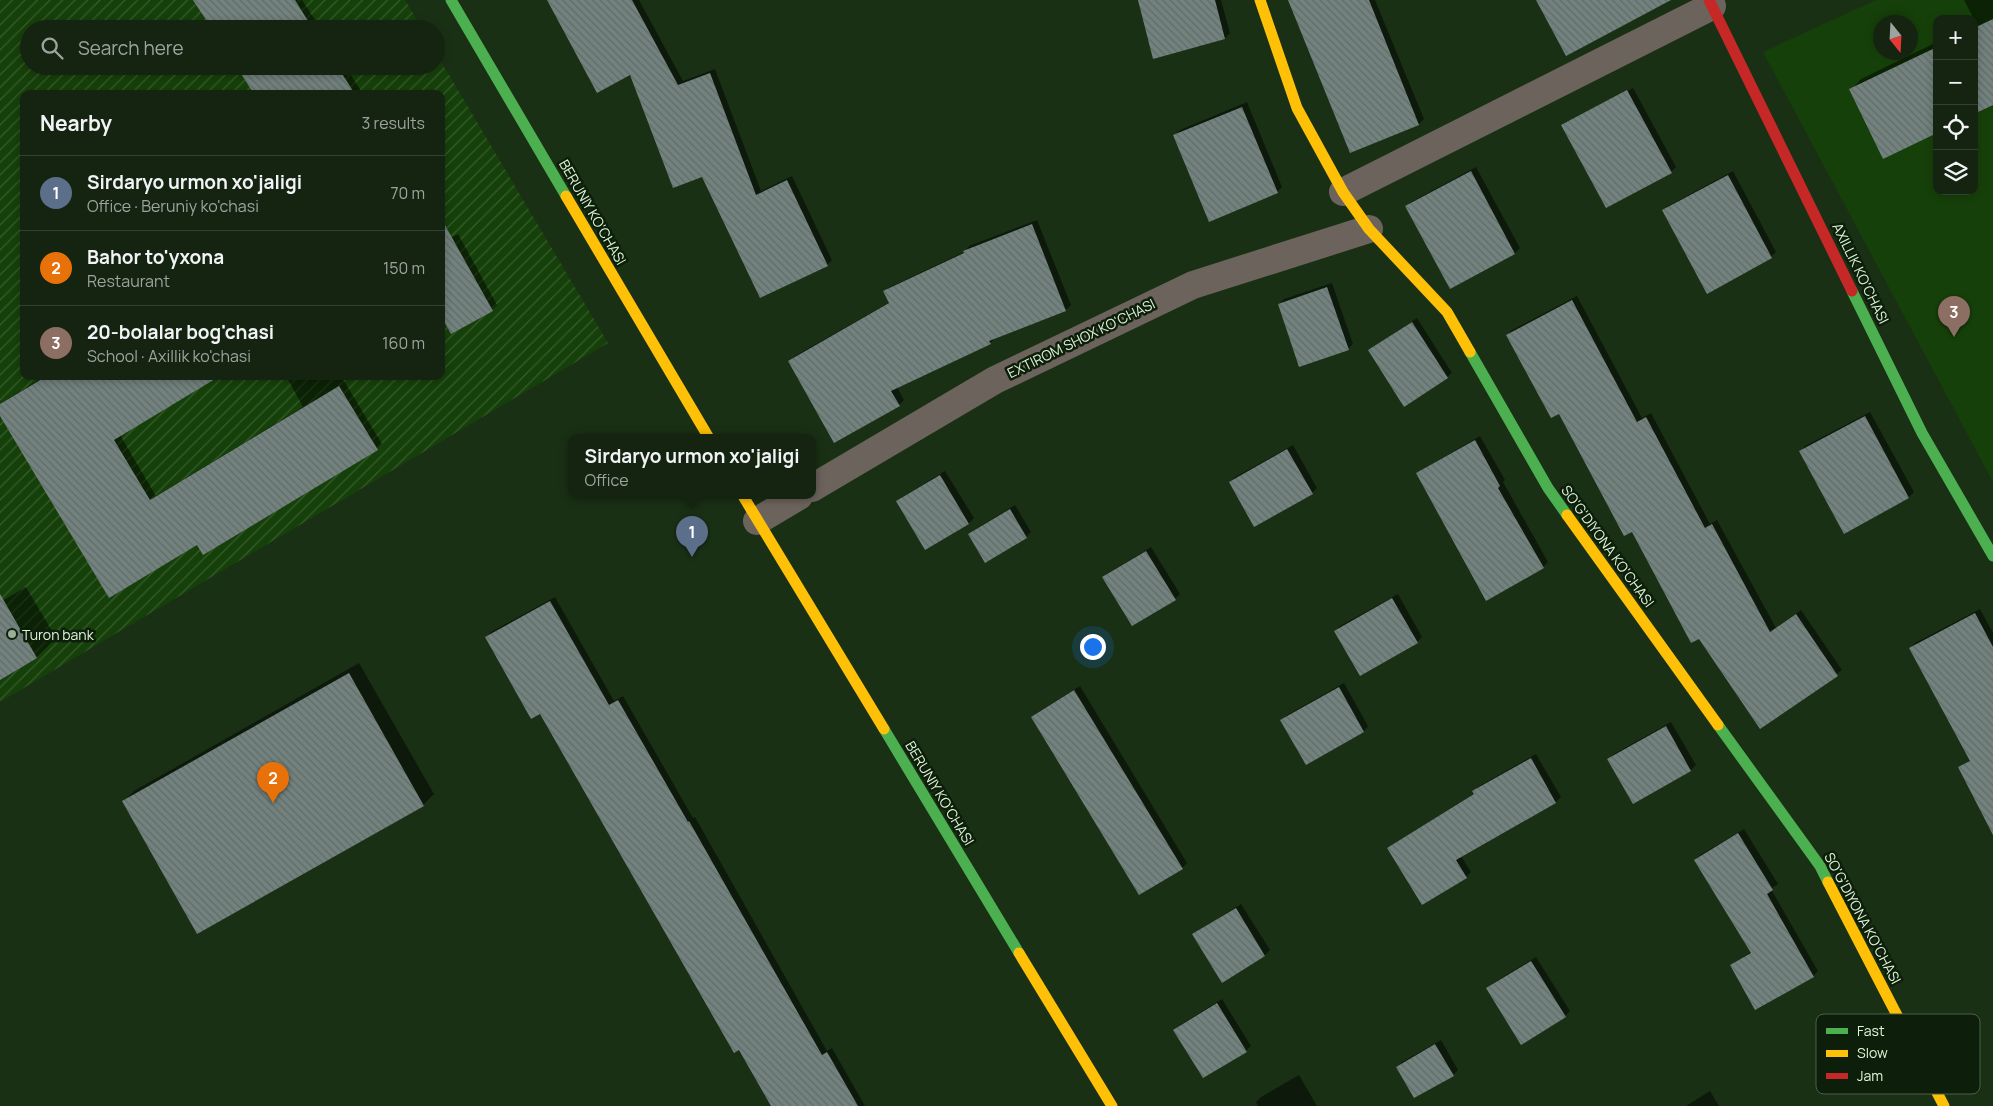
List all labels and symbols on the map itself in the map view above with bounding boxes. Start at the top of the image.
north arrow [1873,15,1918,60]
street label: BERUNIY KO'CHASI [555,156,631,268]
street label: AXILLIK KO'CHASI [1828,219,1894,327]
street label: EXTIROM SHOX KO'CHASI [1004,294,1158,382]
pin: 3 [1938,296,1970,337]
street label: SO'G'DIYONA KO'CHASI [1557,481,1659,611]
pin: 1 [676,516,708,557]
place label: Turon bank [22,625,95,644]
marker: Turon bank [6,628,18,640]
your location [1080,634,1106,660]
street label: BERUNIY KO'CHASI [901,737,979,849]
pin: 2 [257,762,289,803]
street label: SO'G'DIYONA KO'CHASI [1820,849,1906,987]
legend [1816,1014,1980,1094]
text: Fast [1857,1021,1885,1040]
text: Slow [1857,1043,1888,1062]
text: Jam [1857,1066,1883,1085]

